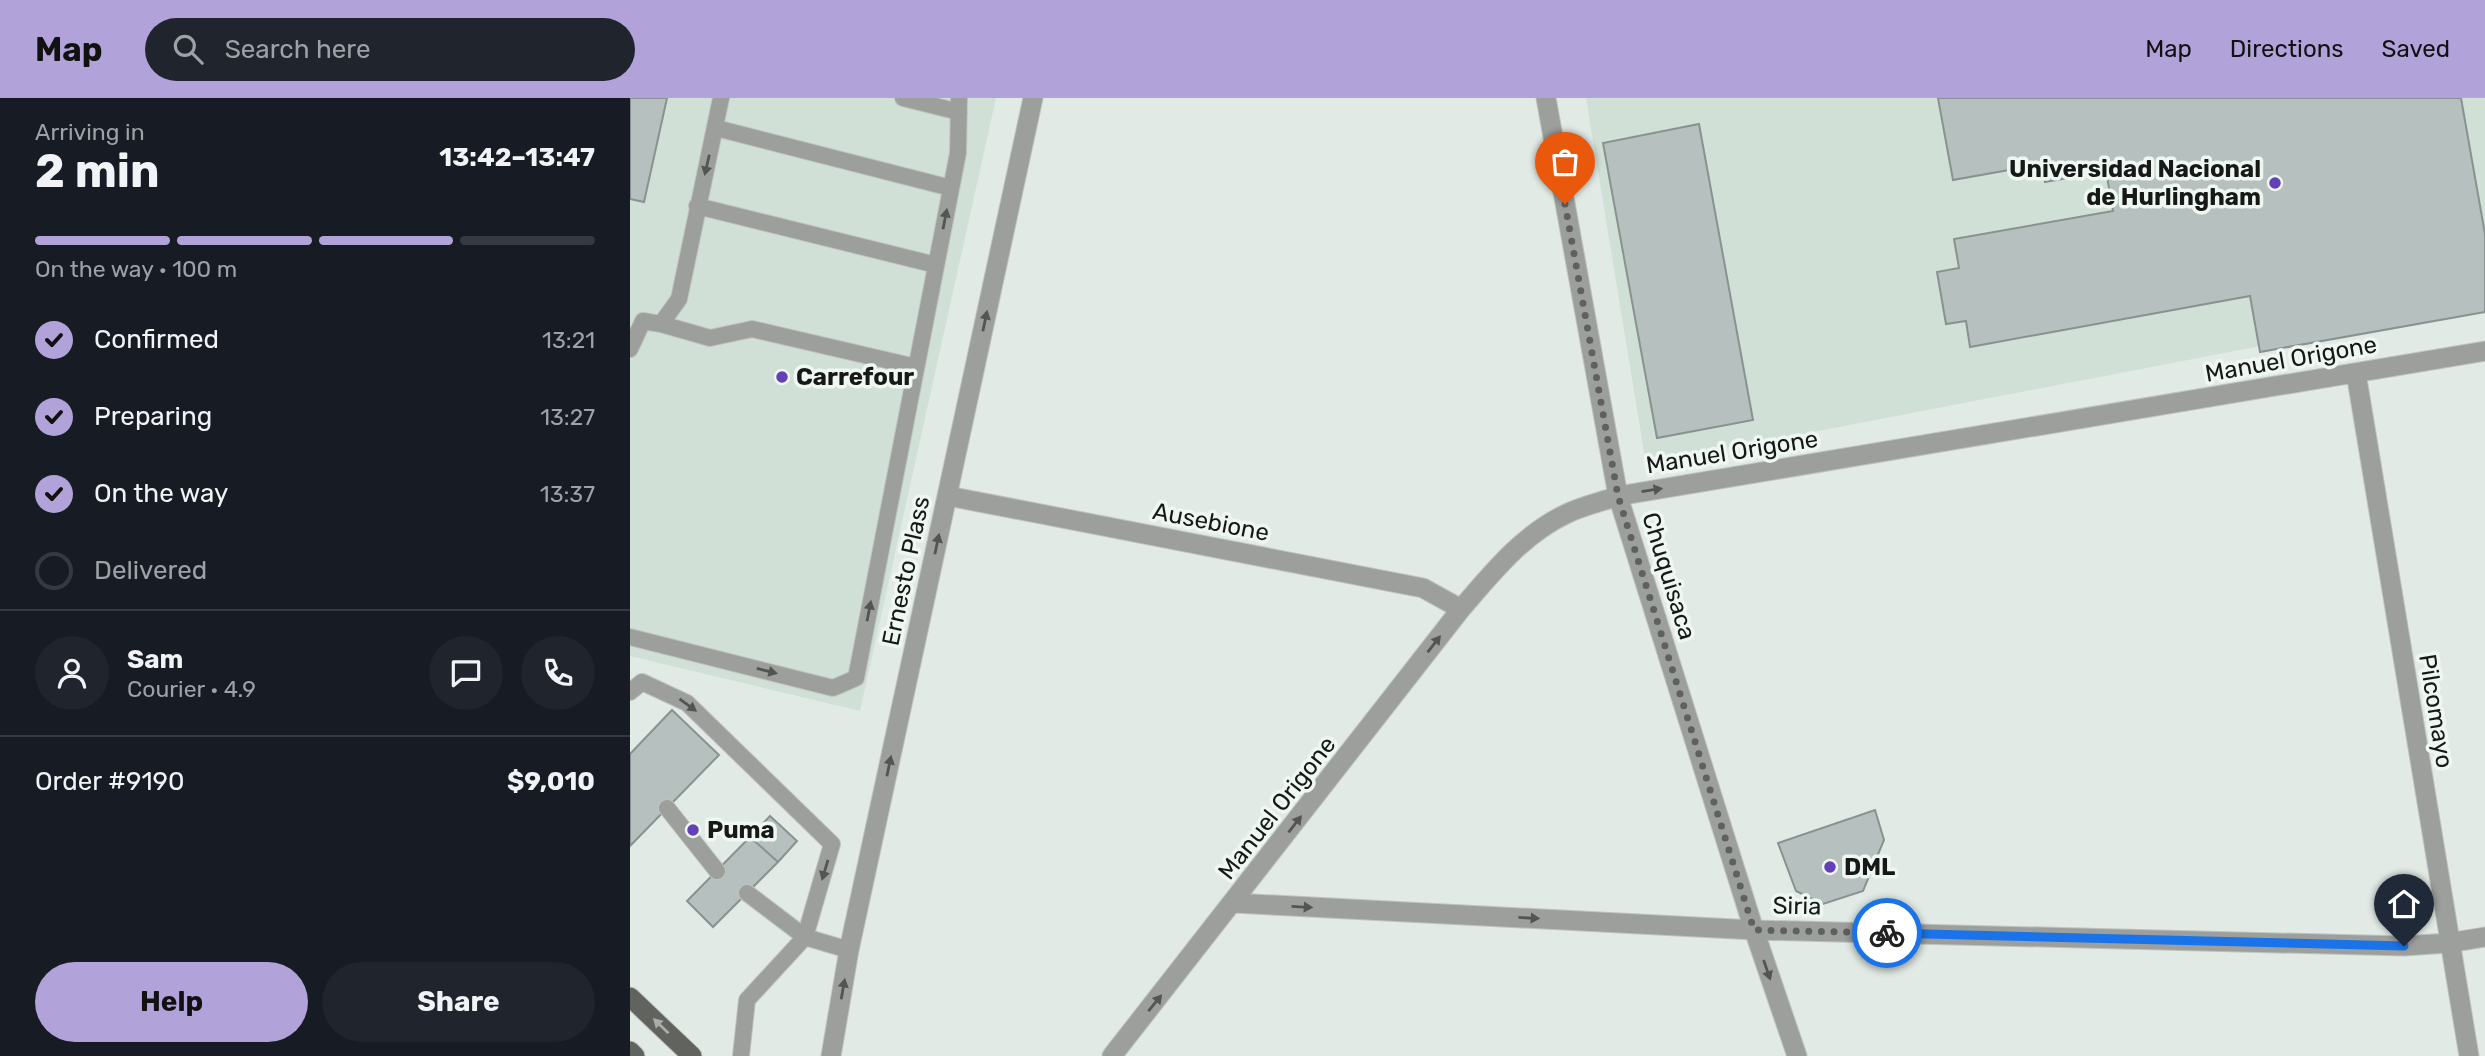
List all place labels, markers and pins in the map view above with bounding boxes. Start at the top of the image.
pin [1535,132,1595,204]
place label: Universidad Nacional de Hurlingham [2009,155,2261,211]
marker: Universidad Nacional de Hurlingham [2267,175,2283,191]
place label: Carrefour [796,363,914,391]
marker: Carrefour [774,369,790,385]
place label: Puma [707,816,775,844]
marker: Puma [685,822,701,838]
place label: DML [1844,853,1895,881]
marker: DML [1822,859,1838,875]
pin [2374,874,2434,946]

